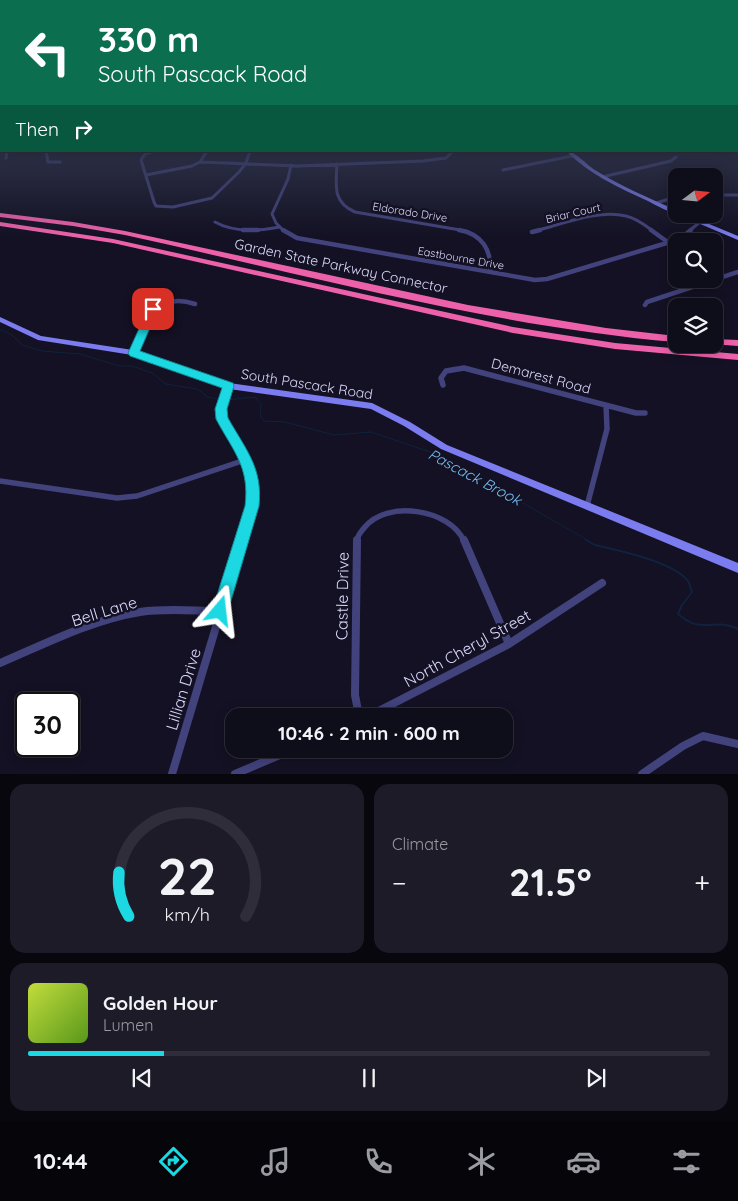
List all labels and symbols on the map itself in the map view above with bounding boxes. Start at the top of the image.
north arrow [668,168,722,222]
street label: Eldorado Drive [372,199,448,225]
street label: Briar Court [544,200,602,226]
street label: Garden State Parkway Connector [233,235,450,298]
street label: Eastbourne Drive [417,243,505,273]
pin [132,288,174,330]
street label: Demarest Road [489,354,593,398]
street label: South Pascack Road [240,365,374,403]
water label: Pascack Brook [425,444,527,511]
street label: Castle Drive [331,552,353,640]
position arrow [193,584,245,636]
street label: Bell Lane [69,592,139,630]
street label: North Cheryl Street [400,605,534,691]
street label: Lillian Drive [161,646,205,732]
speed limit sign: 30 [15,692,80,757]

